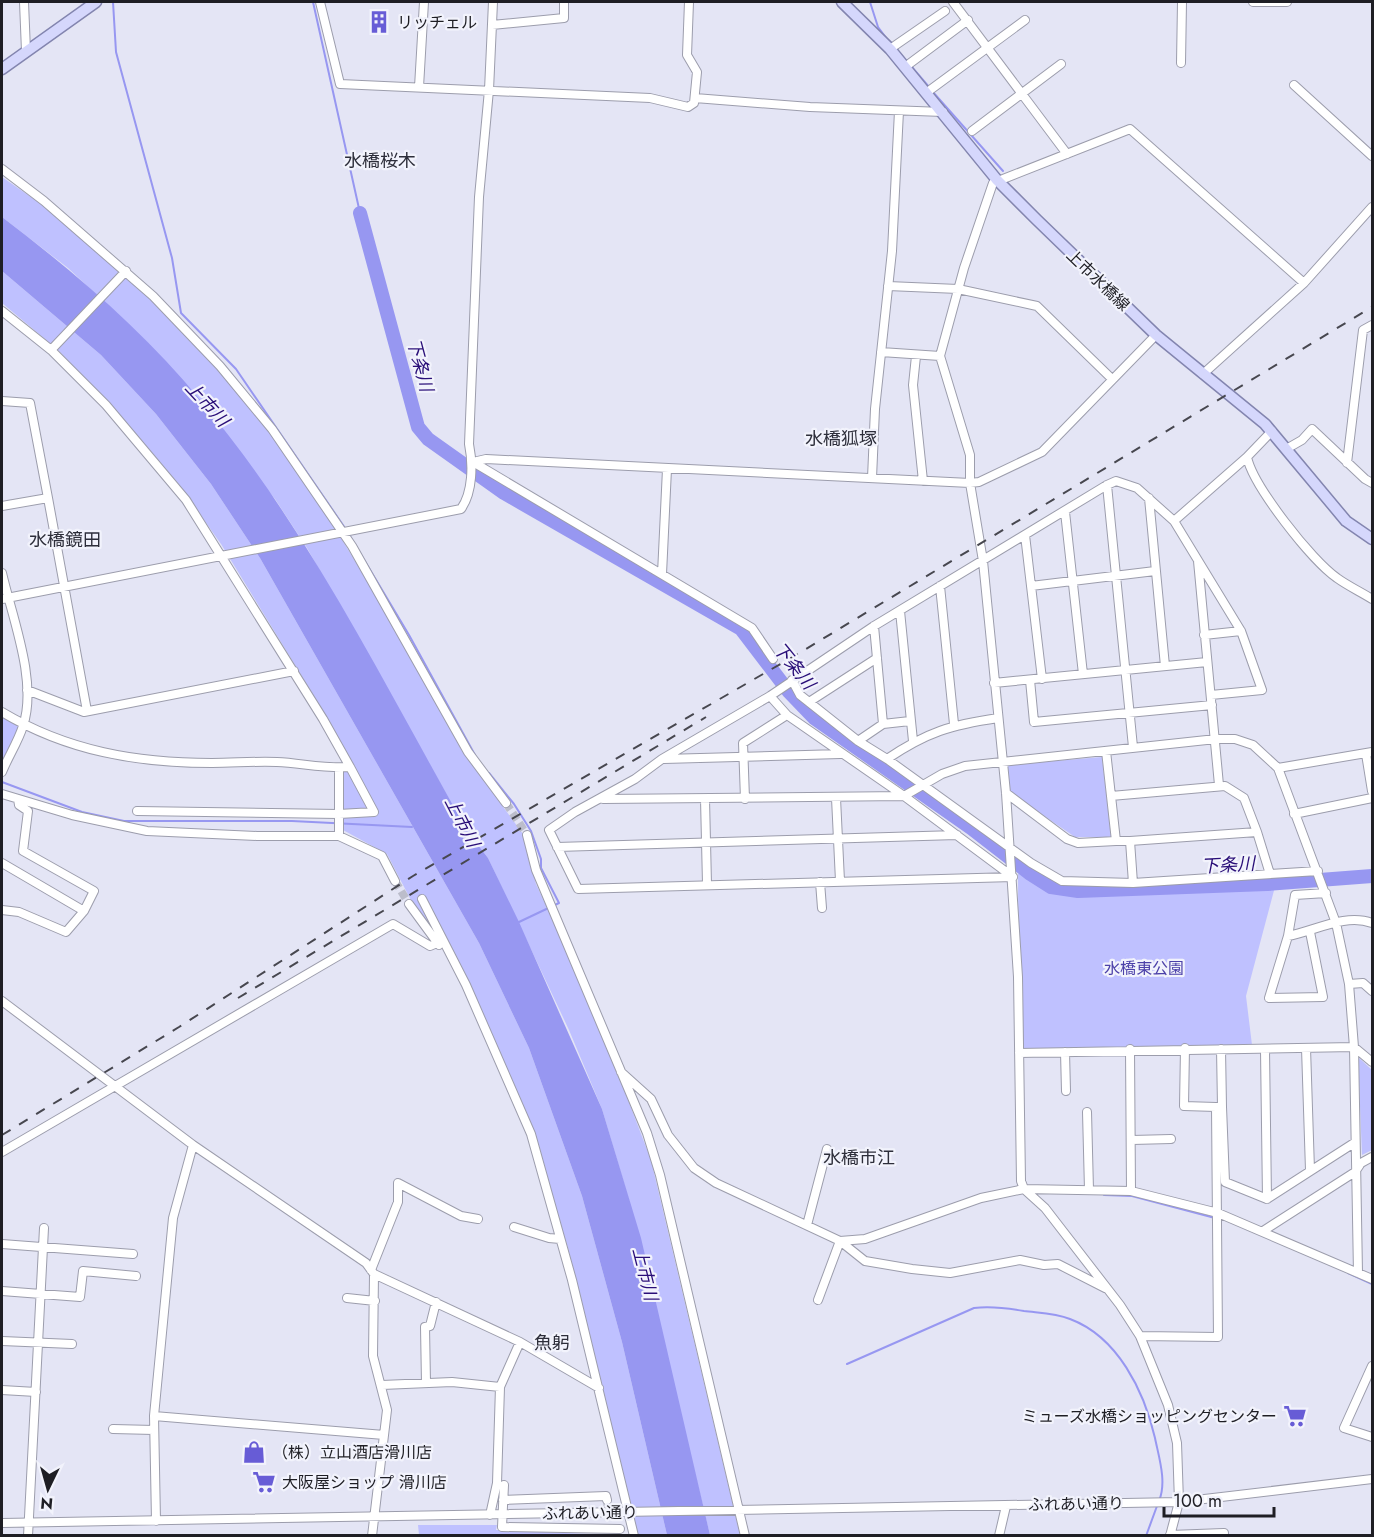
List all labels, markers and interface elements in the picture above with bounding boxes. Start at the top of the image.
building icon: リッチェル [366,9,392,35]
place label: リッチェル [397,11,477,34]
district label: 水橋桜木 [344,148,416,174]
street label: 上市水橋線 [1061,244,1135,316]
water label: 下条川 [400,336,440,396]
water label: 上市川 [179,375,236,434]
district label: 水橋狐塚 [805,426,877,452]
district label: 水橋鏡田 [29,527,101,553]
water label: 下条川 [767,637,822,697]
water label: 上市川 [438,792,487,854]
water label: 下条川 [1200,851,1258,879]
park label: 水橋東公園 [1104,957,1184,980]
district label: 水橋市江 [823,1145,895,1171]
water label: 上市川 [626,1245,665,1305]
district label: 魚躬 [534,1330,570,1356]
supermarket icon: ミューズ水橋ショッピングセンター [1282,1403,1308,1429]
place label: ミューズ水橋ショッピングセンター [1022,1405,1277,1428]
shop icon: （株）立山酒店滑川店 [241,1439,267,1465]
place label: （株）立山酒店滑川店 [272,1441,432,1464]
north arrow [18,1459,78,1519]
supermarket icon: 大阪屋ショップ 滑川店 [251,1469,277,1495]
place label: 大阪屋ショップ 滑川店 [282,1471,447,1494]
scale bar [1164,1480,1274,1518]
text: 100 m [1173,1488,1222,1514]
text: N [39,1491,54,1515]
street label: ふれあい通り [1028,1492,1124,1516]
street label: ふれあい通り [542,1501,638,1525]

